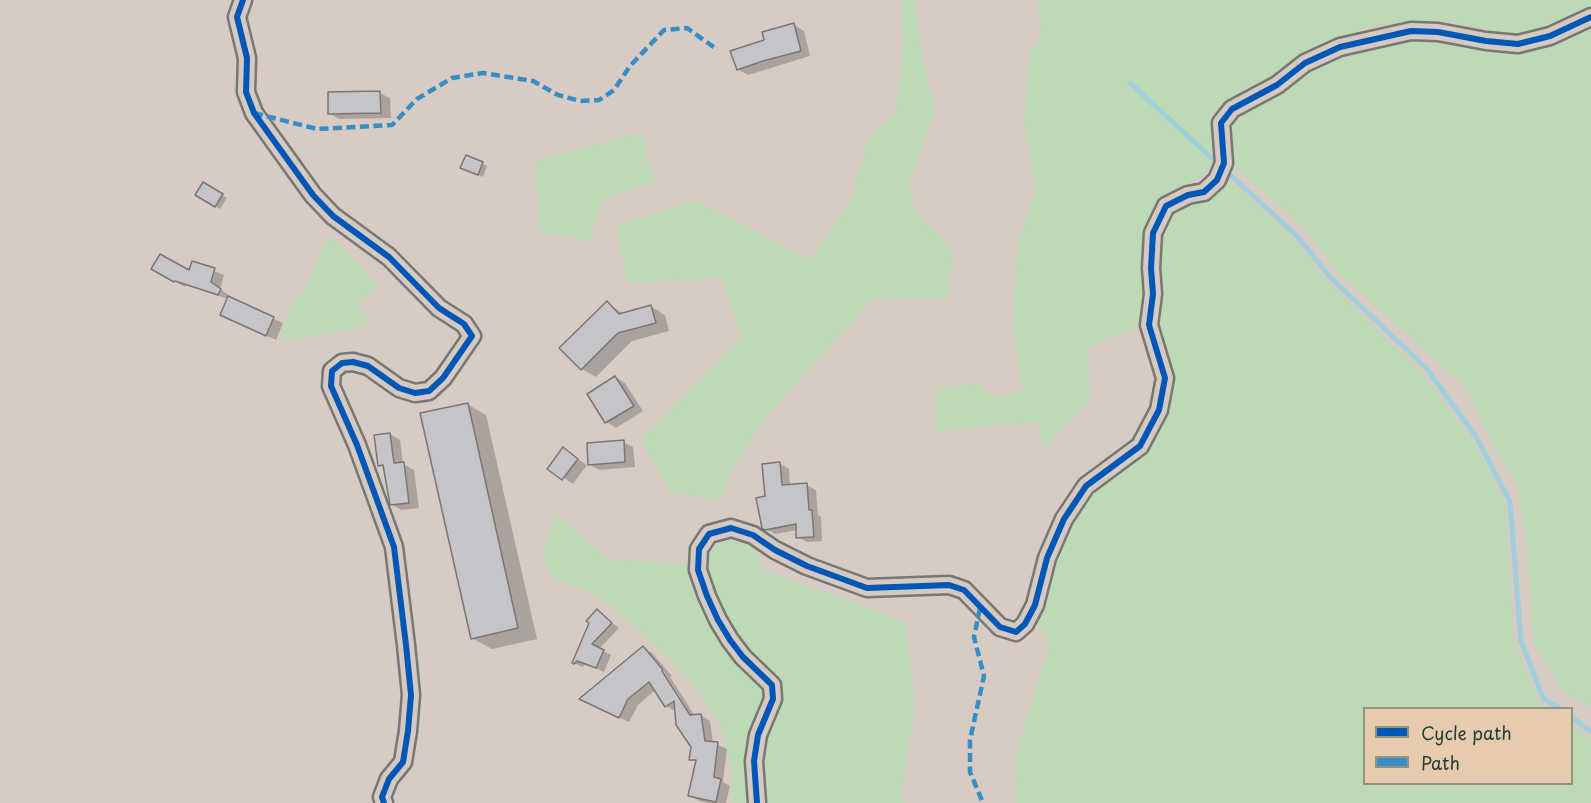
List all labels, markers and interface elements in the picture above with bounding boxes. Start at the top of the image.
legend [1363,707,1573,785]
text: Cycle path [1421,719,1512,746]
text: Path [1421,749,1460,776]

